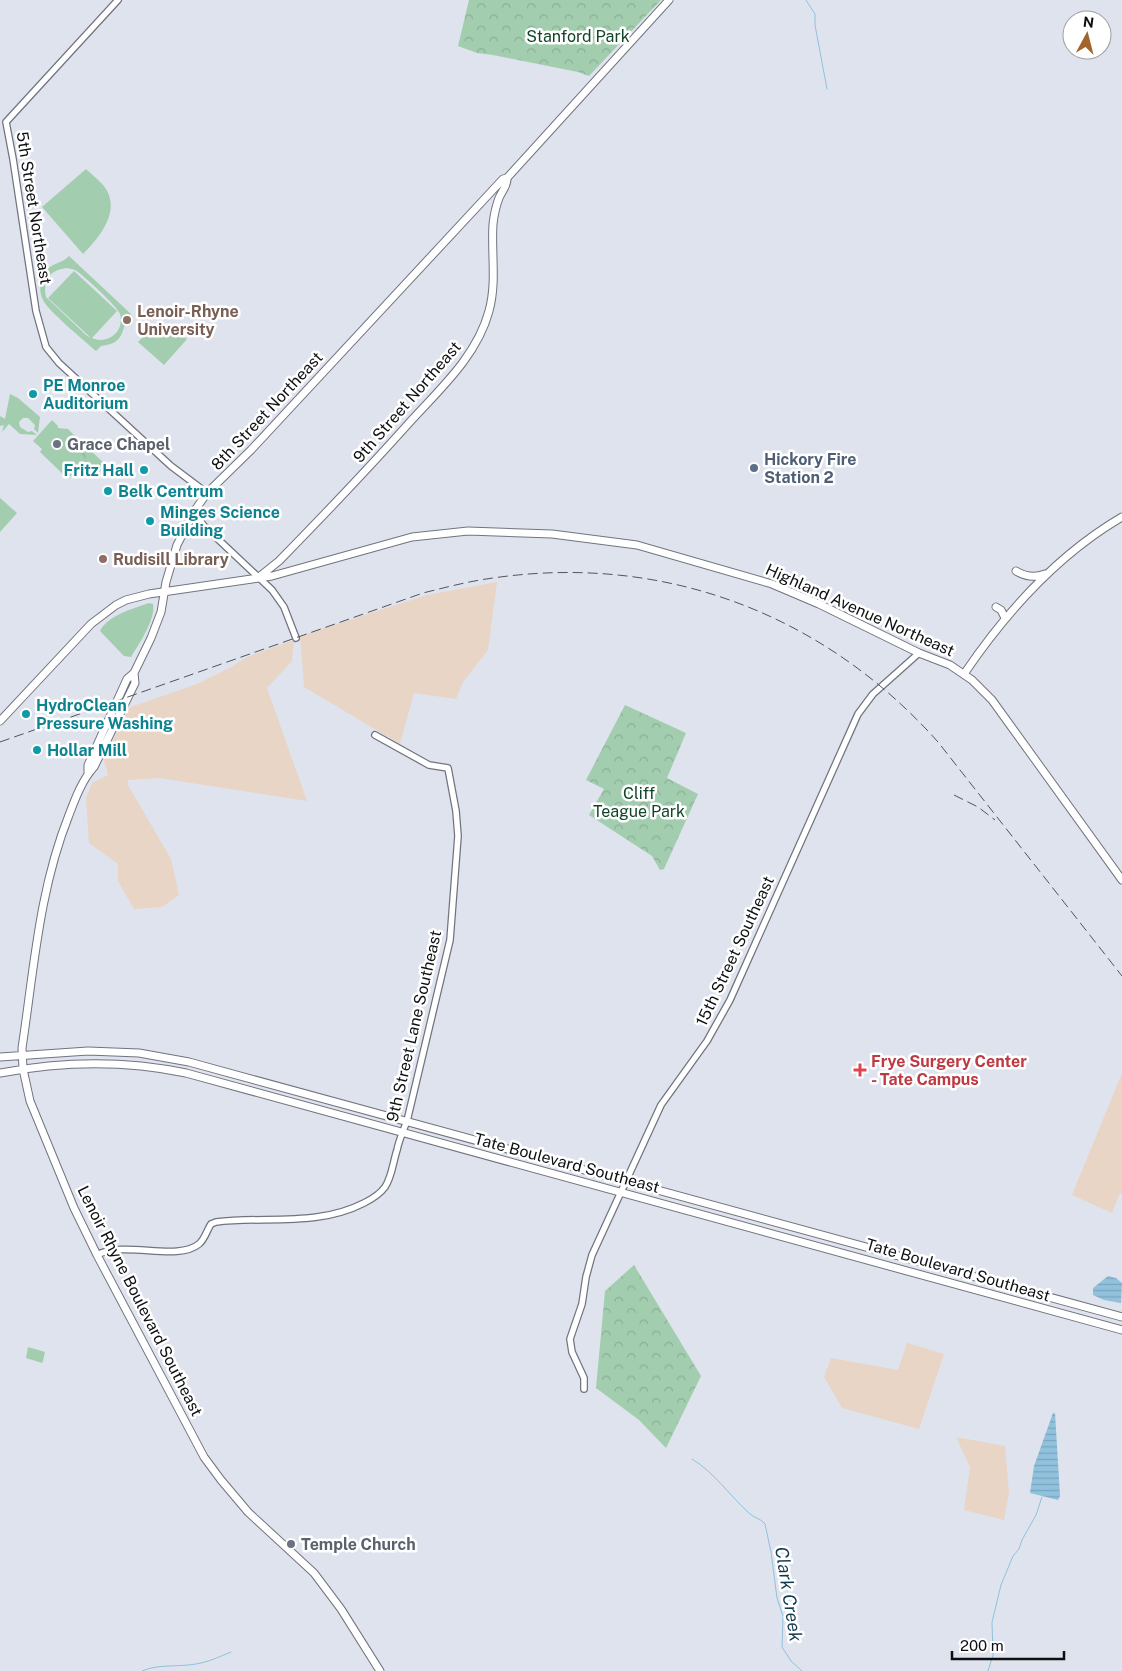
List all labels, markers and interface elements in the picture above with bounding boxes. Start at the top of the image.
north arrow [1062,10,1112,60]
text: N [1082,13,1095,31]
park label: Stanford Park [526,27,630,46]
street label: 5th Street Northeast [13,130,55,286]
place label: Lenoir-Rhyne University [137,302,239,339]
marker: Lenoir-Rhyne University [121,314,133,326]
street label: 9th Street Northeast [349,338,465,466]
street label: 8th Street Northeast [207,348,327,474]
place label: PE Monroe Auditorium [43,376,128,413]
marker: PE Monroe Auditorium [27,388,39,400]
place label: Grace Chapel [67,435,170,454]
marker: Grace Chapel [51,438,63,450]
place label: Hickory Fire Station 2 [764,450,857,487]
place label: Fritz Hall [64,461,134,480]
marker: Hickory Fire Station 2 [748,462,760,474]
marker: Fritz Hall [138,464,150,476]
place label: Belk Centrum [118,482,223,501]
marker: Belk Centrum [102,485,114,497]
place label: Minges Science Building [160,503,280,540]
marker: Minges Science Building [144,515,156,527]
place label: Rudisill Library [113,550,229,569]
marker: Rudisill Library [97,553,109,565]
street label: Highland Avenue Northeast [763,560,957,660]
place label: HydroClean Pressure Washing [36,696,173,733]
marker: HydroClean Pressure Washing [20,708,32,720]
place label: Hollar Mill [47,741,127,760]
marker: Hollar Mill [31,744,43,756]
park label: Cliff Teague Park [593,784,685,821]
street label: 15th Street Southeast [692,873,778,1029]
street label: 9th Street Lane Southeast [383,928,445,1124]
place label: Frye Surgery Center - Tate Campus [871,1052,1027,1089]
marker: Frye Surgery Center - Tate Campus [853,1063,867,1077]
street label: Tate Boulevard Southeast [472,1129,662,1197]
street label: Lenoir Rhyne Boulevard Southeast [73,1183,207,1419]
street label: Tate Boulevard Southeast [864,1235,1052,1305]
place label: Temple Church [301,1535,416,1554]
marker: Temple Church [285,1538,297,1550]
water label: Clark Creek [771,1545,807,1643]
scale bar [952,1628,1064,1660]
text: 200 m [960,1637,1004,1654]

